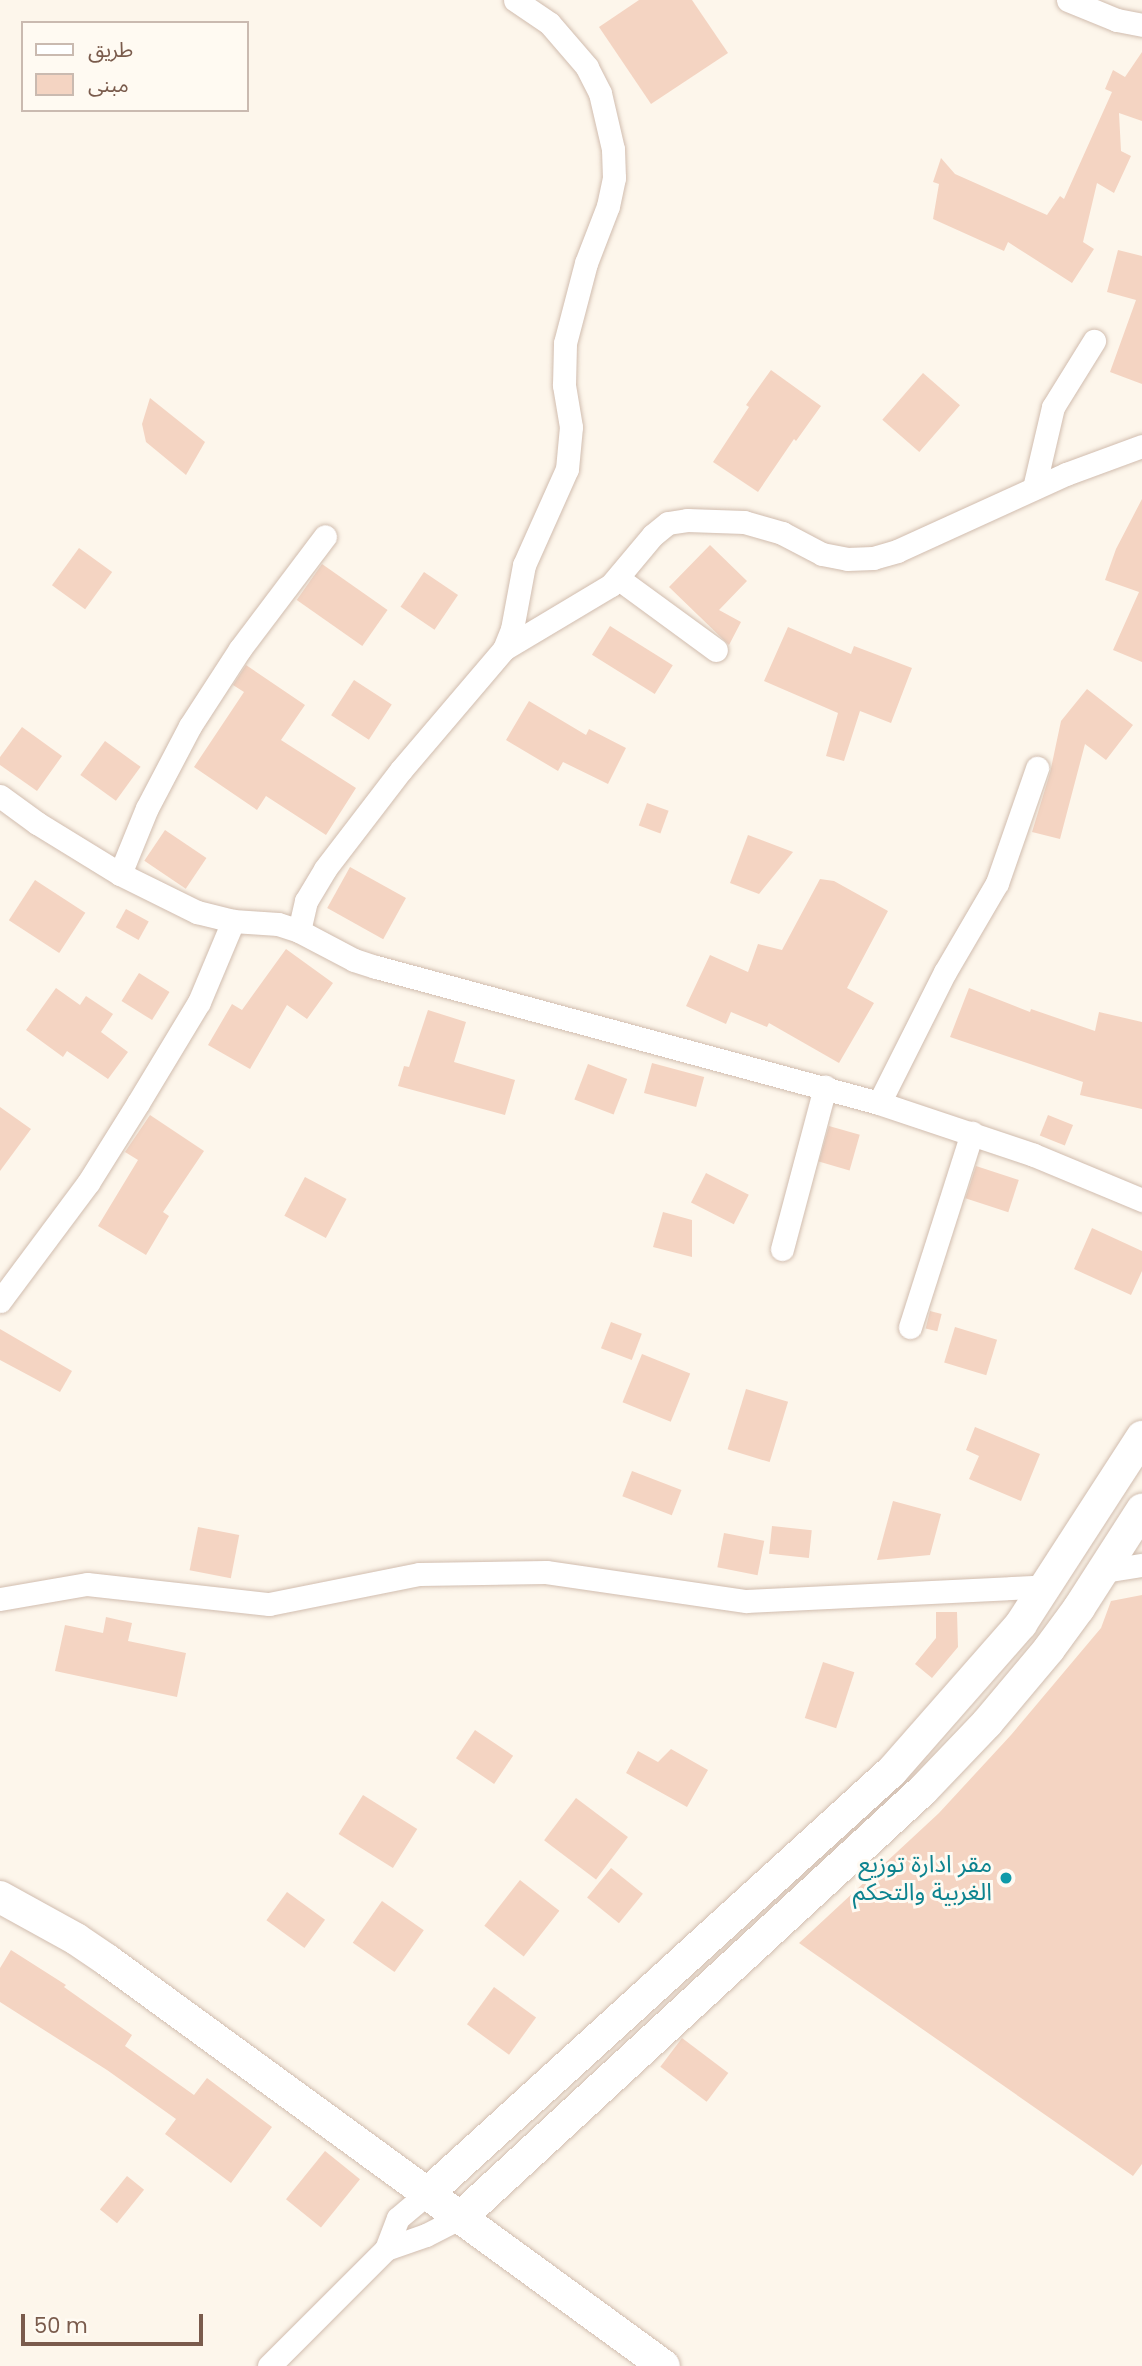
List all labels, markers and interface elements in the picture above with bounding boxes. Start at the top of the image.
legend [21,21,248,112]
text: طريق [88,35,133,64]
text: مبنى [88,70,129,99]
place label: مقر ادارة توزيع الغربية والتحكم [853,1850,992,1906]
marker: مقر ادارة توزيع الغربية والتحكم [998,1870,1014,1886]
scale bar [24,2300,206,2344]
text: 50 m [34,2311,88,2340]

